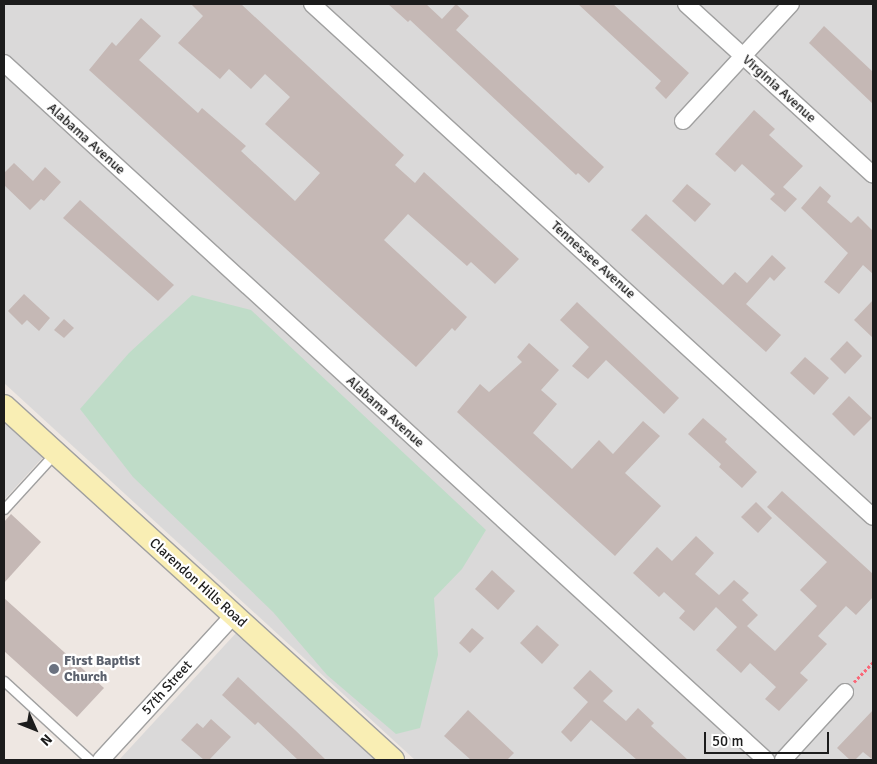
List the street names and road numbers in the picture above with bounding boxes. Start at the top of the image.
street label: Virginia Avenue [739,52,819,126]
street label: Alabama Avenue [43,100,129,178]
street label: Tennessee Avenue [547,218,639,302]
street label: Alabama Avenue [342,373,428,451]
street label: Clarendon Hills Road [146,535,250,631]
street label: 57th Street [138,657,196,719]

